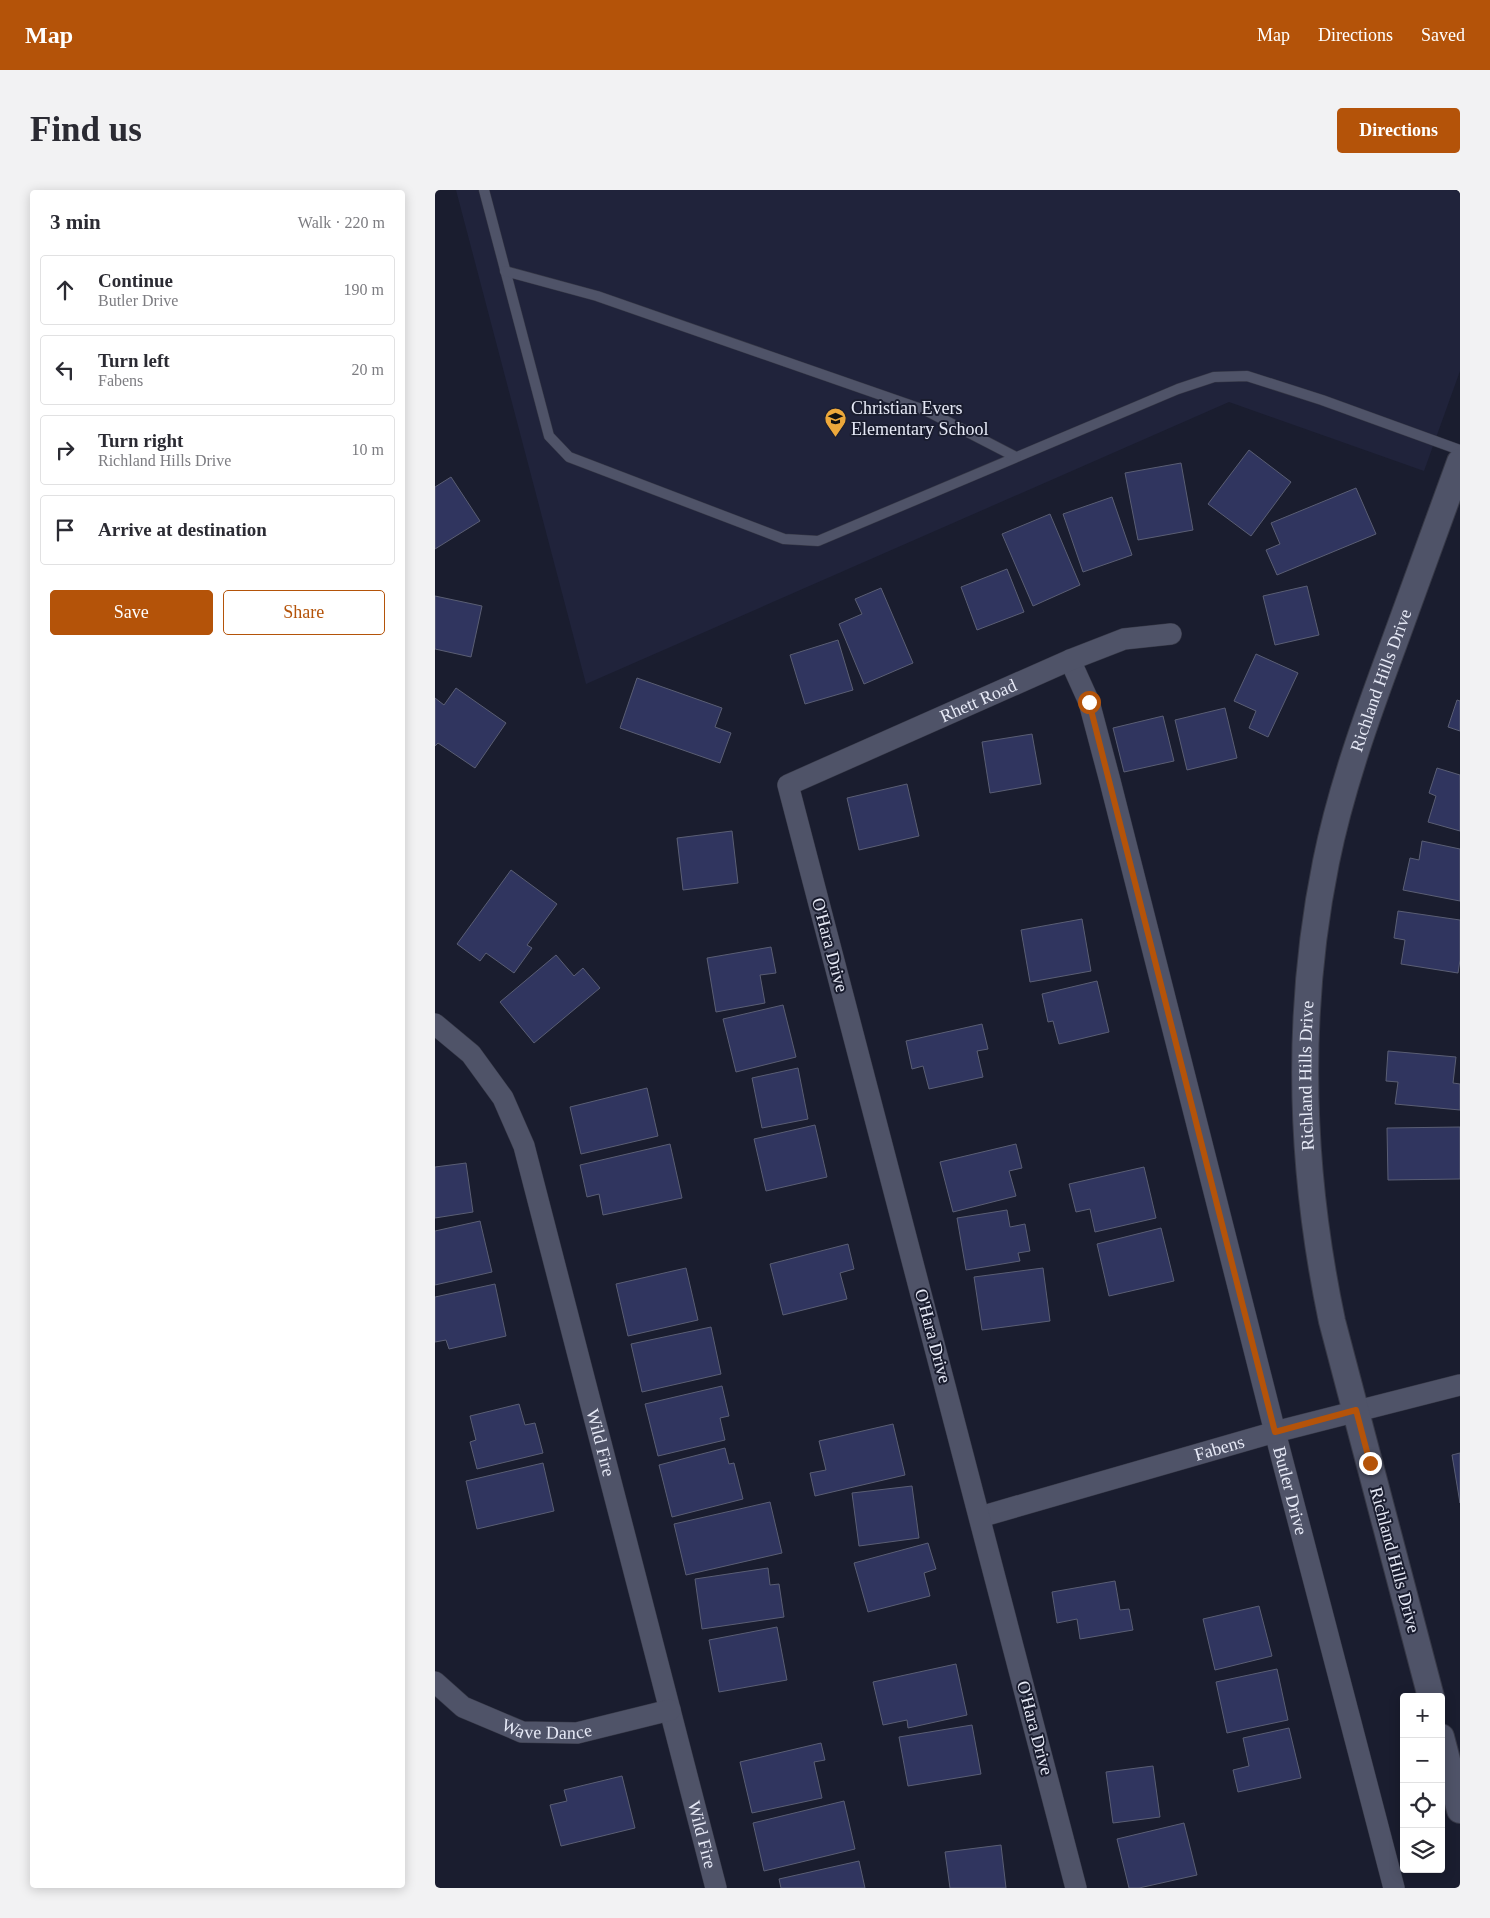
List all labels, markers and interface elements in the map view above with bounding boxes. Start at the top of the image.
text: Map [25,22,73,48]
text: Map [1257,25,1290,45]
text: Directions [1318,25,1393,45]
text: Saved [1421,25,1465,45]
button: Directions [1337,108,1460,153]
text: Find us [30,110,142,149]
text: 3 min [50,210,101,234]
text: Walk · 220 m [298,214,385,231]
text: Continue [98,270,173,291]
icon: ahead [51,276,79,304]
text: 190 m [344,281,384,298]
text: Butler Drive [98,292,178,309]
text: Turn left [98,350,170,371]
icon: left [51,356,79,384]
text: 20 m [352,361,384,378]
text: Fabens [98,372,143,389]
place label: Christian Evers Elementary School [851,398,988,439]
school or university icon: Christian Evers Elementary School [823,406,847,437]
text: Turn right [98,430,183,451]
icon: right [51,436,79,464]
text: 10 m [352,441,384,458]
text: Richland Hills Drive [98,452,231,469]
icon: arrive [51,516,79,544]
text: Arrive at destination [98,519,267,540]
button: Save [50,590,213,635]
button: Share [223,590,385,635]
street label: Richland Hills Drive [1346,606,1416,754]
street label: Rhett Road [937,675,1020,726]
route start [1078,691,1101,714]
street label: O'Hara Drive [808,896,852,994]
street label: Richland Hills Drive [1295,1000,1318,1151]
street label: O'Hara Drive [911,1287,955,1385]
street label: Wild Fire [582,1407,619,1478]
street label: Fabens [1192,1431,1247,1465]
street label: Butler Drive [1269,1444,1311,1537]
route end [1359,1452,1382,1475]
street label: Richland Hills Drive [1366,1485,1424,1635]
street label: O'Hara Drive [1013,1679,1057,1777]
map controls [1400,1693,1445,1873]
button: + [1400,1693,1445,1738]
street label: Wave Dance [499,1715,594,1743]
button: − [1400,1738,1445,1783]
button: locate [1400,1783,1445,1828]
street label: Wild Fire [684,1799,721,1870]
button: layers [1400,1828,1445,1873]

